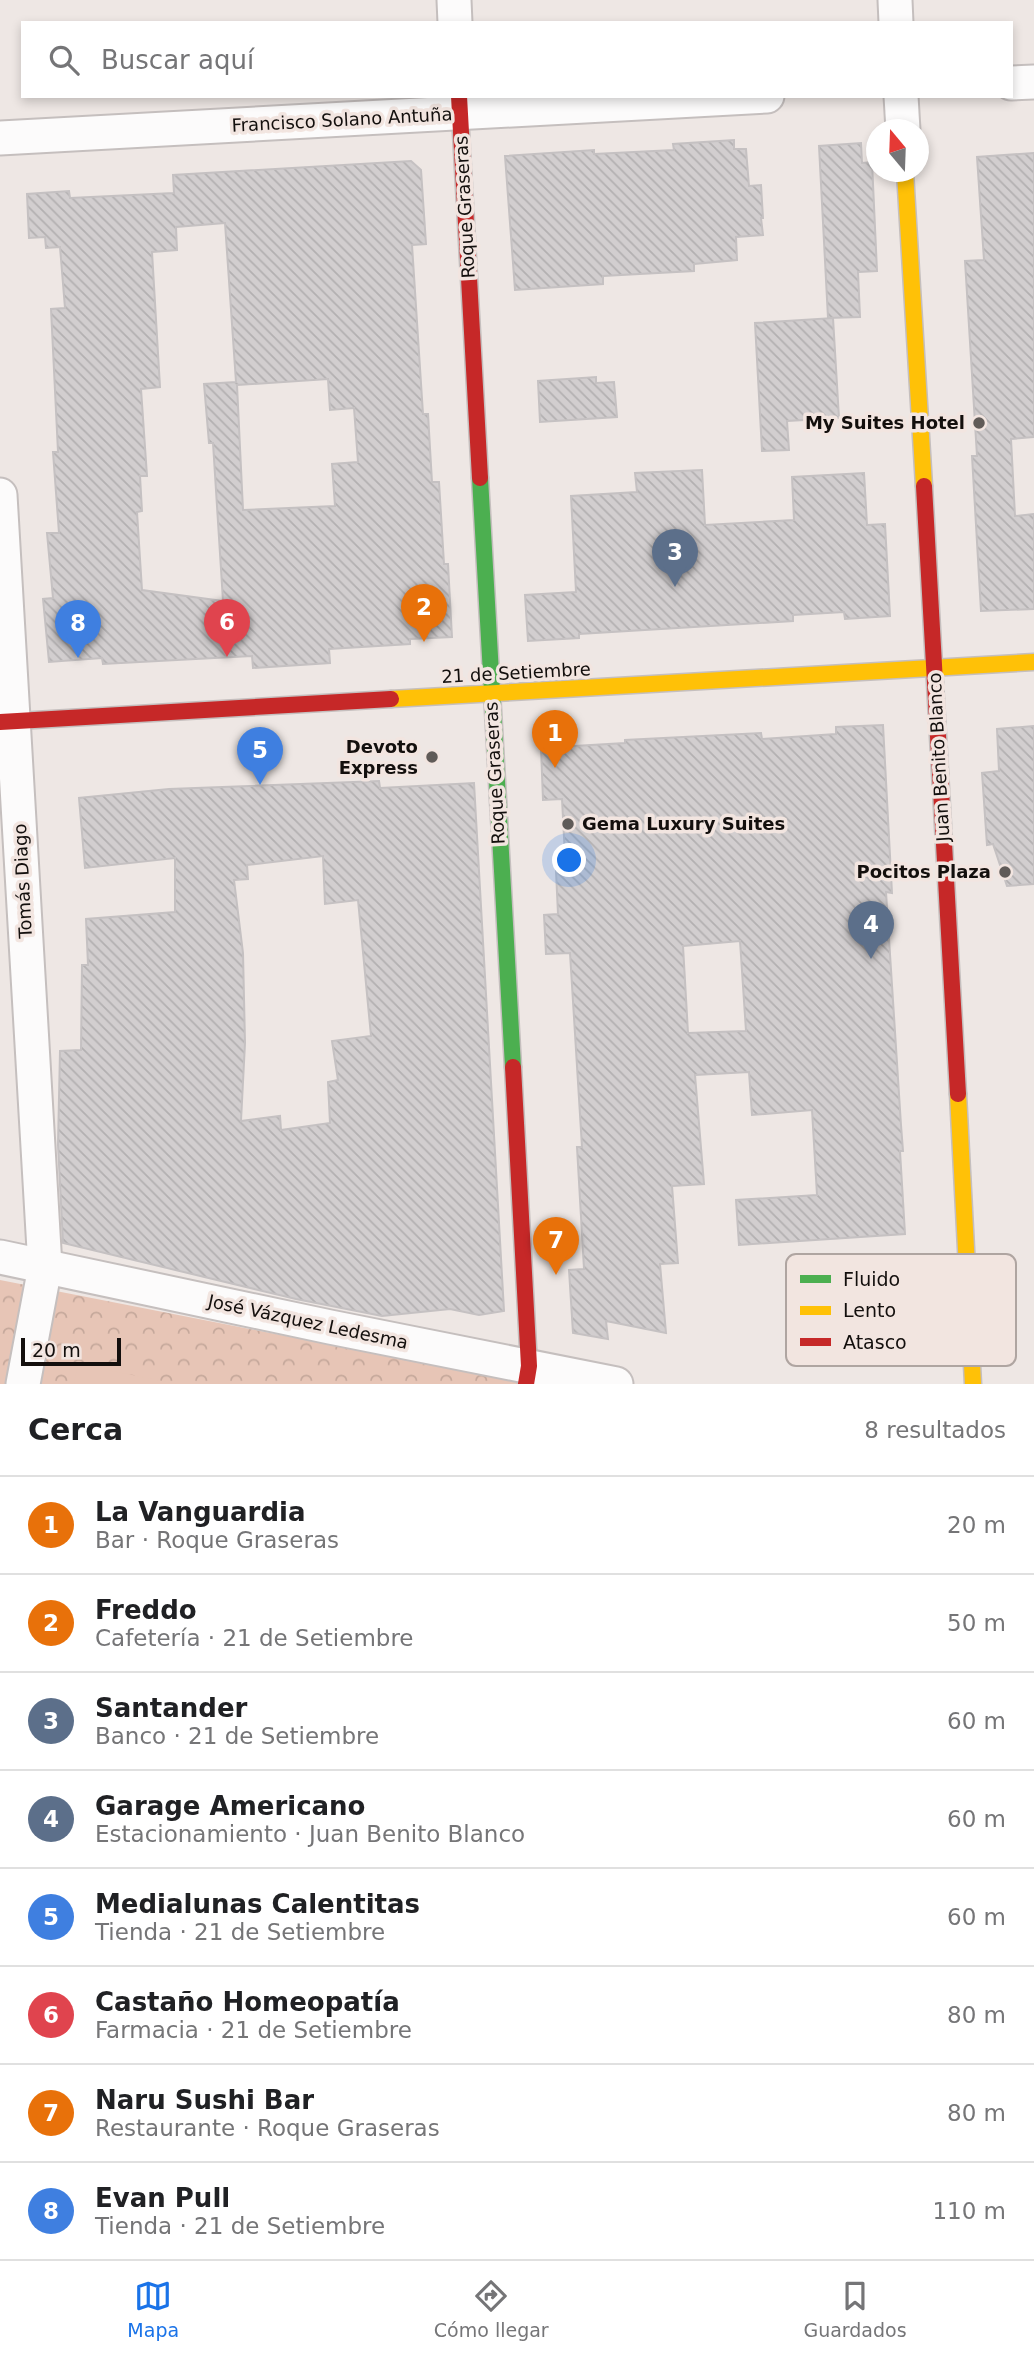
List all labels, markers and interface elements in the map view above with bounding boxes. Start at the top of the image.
search box [21,21,1013,98]
icon: search [45,41,83,79]
text: Buscar aquí [101,45,254,75]
street label: Francisco Solano Antuña [231,103,453,136]
north arrow [866,119,929,182]
street label: Roque Graseras [450,135,479,279]
place label: My Suites Hotel [805,412,965,433]
marker: My Suites Hotel [971,415,987,431]
pin: 3 [652,529,698,587]
pin: 2 [401,584,447,642]
pin: 6 [204,599,250,657]
pin: 8 [55,600,101,658]
street label: 21 de Setiembre [441,658,591,687]
street label: Juan Benito Blanco [924,672,953,843]
street label: Roque Graseras [480,701,509,845]
pin: 1 [532,710,578,768]
pin: 5 [237,727,283,785]
place label: Devoto Express [339,736,418,778]
marker: Devoto Express [424,749,440,765]
place label: Gema Luxury Suites [582,813,785,834]
marker: Gema Luxury Suites [560,816,576,832]
street label: Tomás Diago [9,823,36,940]
your location [552,843,586,877]
place label: Pocitos Plaza [857,861,991,882]
marker: Pocitos Plaza [997,864,1013,880]
pin: 4 [848,901,894,959]
pin: 7 [533,1217,579,1275]
legend [786,1254,1016,1366]
text: Fluido [843,1268,900,1290]
street label: José Vázquez Ledesma [205,1290,410,1353]
text: Lento [843,1299,896,1321]
text: Atasco [843,1331,907,1353]
scale bar [21,1335,121,1367]
text: 20 m [32,1339,81,1361]
text: Cerca [28,1412,123,1447]
text: 8 resultados [864,1417,1006,1443]
text: La Vanguardia [95,1497,305,1527]
text: 1 [43,1512,59,1538]
text: 20 m [947,1512,1006,1538]
text: Bar · Roque Graseras [95,1527,339,1553]
text: Freddo [95,1595,197,1625]
text: 2 [43,1610,59,1636]
text: 50 m [947,1610,1006,1636]
text: Cafetería · 21 de Setiembre [95,1625,414,1651]
text: Santander [95,1693,247,1723]
text: 3 [43,1708,59,1734]
text: 60 m [947,1708,1006,1734]
text: Banco · 21 de Setiembre [95,1723,379,1749]
text: Garage Americano [95,1791,365,1821]
text: 4 [43,1806,59,1832]
text: 60 m [947,1806,1006,1832]
text: Estacionamiento · Juan Benito Blanco [95,1821,525,1847]
text: Medialunas Calentitas [95,1889,420,1919]
text: 5 [43,1904,59,1930]
text: 60 m [947,1904,1006,1930]
text: Tienda · 21 de Setiembre [95,1919,385,1945]
text: Castaño Homeopatía [95,1987,400,2017]
text: 6 [43,2002,59,2028]
text: 80 m [947,2002,1006,2028]
text: Farmacia · 21 de Setiembre [95,2017,412,2043]
text: Naru Sushi Bar [95,2085,314,2115]
text: 7 [43,2100,59,2126]
text: 80 m [947,2100,1006,2126]
text: Restaurante · Roque Graseras [95,2115,440,2141]
text: Evan Pull [95,2183,230,2213]
text: 8 [43,2198,59,2224]
text: 110 m [932,2198,1006,2224]
text: Tienda · 21 de Setiembre [95,2213,385,2239]
tab: Mapa [127,2277,179,2341]
tab: Cómo llegar [434,2277,549,2341]
tab: Guardados [803,2277,907,2341]

